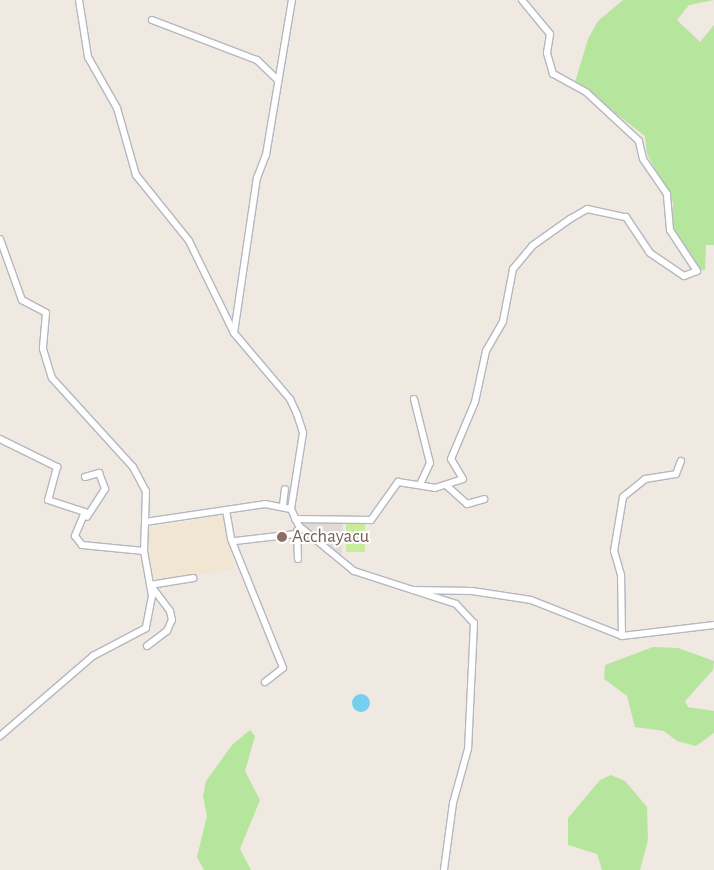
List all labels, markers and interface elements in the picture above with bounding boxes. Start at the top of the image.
place label: Acchayacu [292,526,369,548]
marker: Acchayacu [276,531,288,543]

